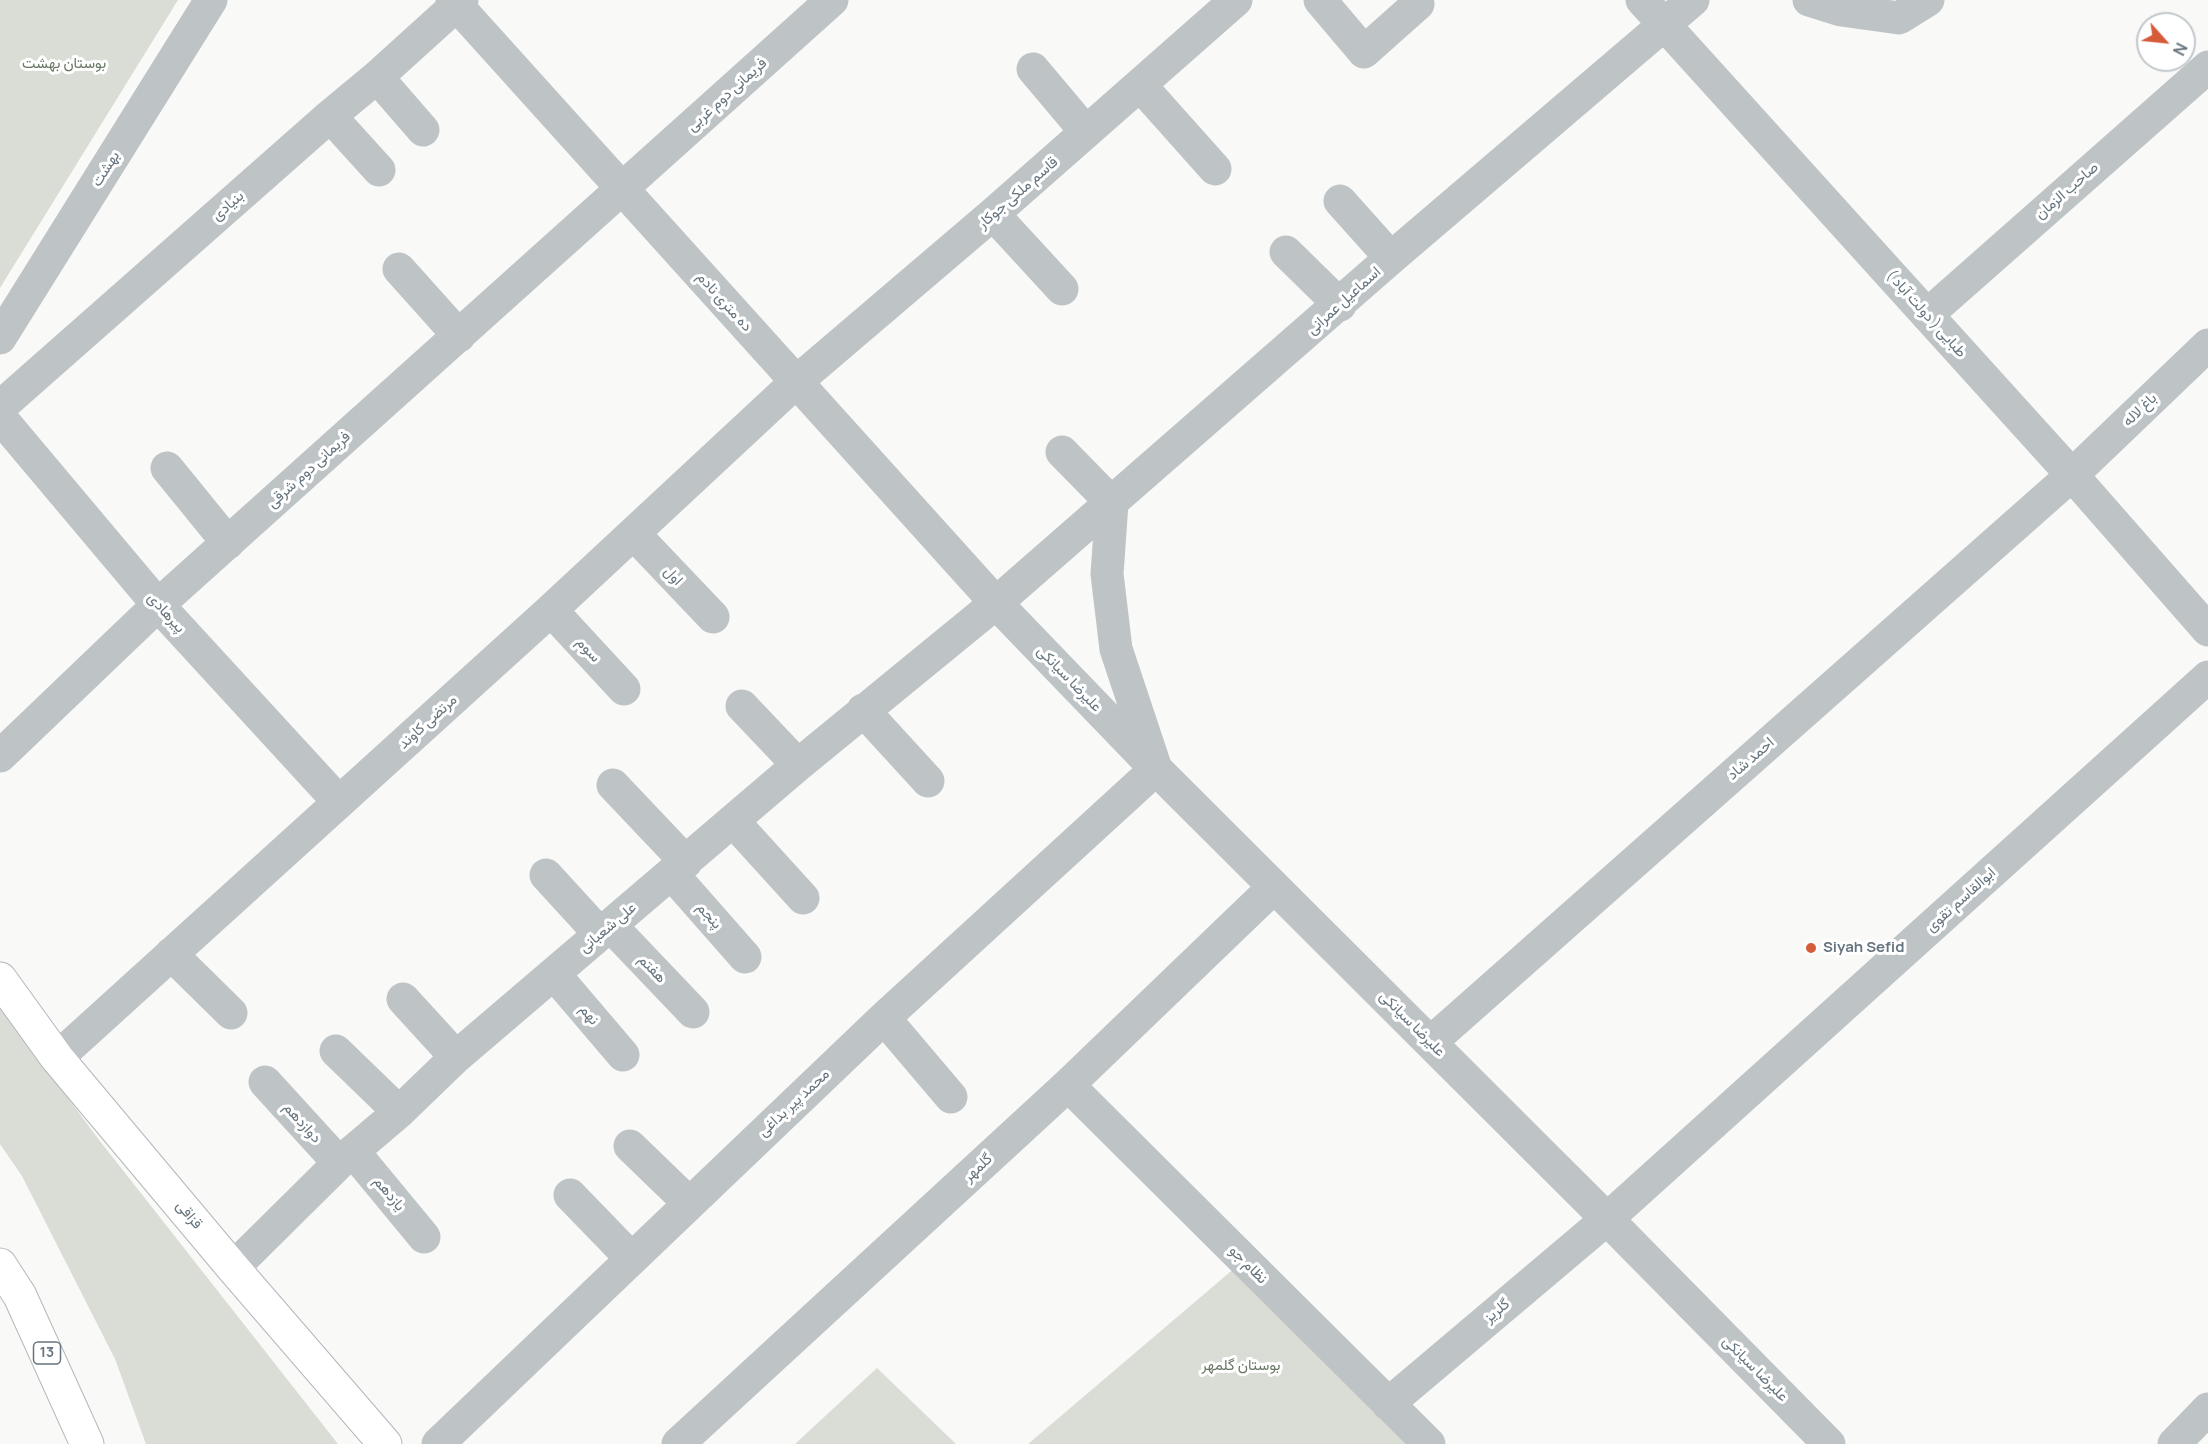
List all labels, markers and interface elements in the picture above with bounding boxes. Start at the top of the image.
north arrow [2136,12,2196,72]
text: N [2168,39,2193,59]
street label: فریمانی دوم غربی [683,54,771,136]
park label: بوستان بهشت [22,55,106,73]
street label: بهشت [88,148,124,190]
street label: قاسم ملکی جوکار [974,153,1062,233]
street label: صاحب الزمان [2032,159,2102,223]
street label: بنیادی [208,187,248,225]
street label: اسماعیل عمرانی [1303,263,1385,339]
street label: طبایی ( دولت آباد ) [1882,267,1970,361]
street label: ده متری نادم [692,268,756,336]
street label: باغ لاله [2119,389,2161,431]
street label: فریمانی دوم شرقی [264,428,354,512]
street label: اول [660,563,686,589]
street label: پیرهادی [143,589,189,637]
street label: سوم [572,634,604,666]
street label: علیرضا سیانکی [1033,642,1105,716]
street label: مرتضی کاوند [395,691,461,753]
street label: احمد شاد [1724,734,1778,784]
street label: ابوالقاسم تقوی [1922,864,2000,936]
street label: علی شعبانی [576,899,640,957]
street label: پنجم [692,899,726,933]
place label: Siyah Sefid [1823,939,1904,957]
marker: Siyah Sefid [1804,941,1818,955]
street label: هفتم [634,951,670,987]
street label: علیرضا سیانکی [1375,987,1449,1061]
street label: نهم [575,1001,603,1029]
street label: محمد پیر بداغی [755,1065,833,1141]
street label: دوازدهم [279,1099,325,1147]
street label: گلمهر [960,1150,996,1186]
street label: یازدهم [369,1173,409,1215]
street label: قزاقی [172,1197,206,1233]
street label: نظام جو [1225,1242,1271,1288]
street label: گلریز [1480,1295,1514,1327]
street label: علیرضا سیانکی [1718,1332,1792,1406]
road number: 13 [34,1342,60,1364]
park label: بوستان گلمهر [1201,1357,1281,1375]

